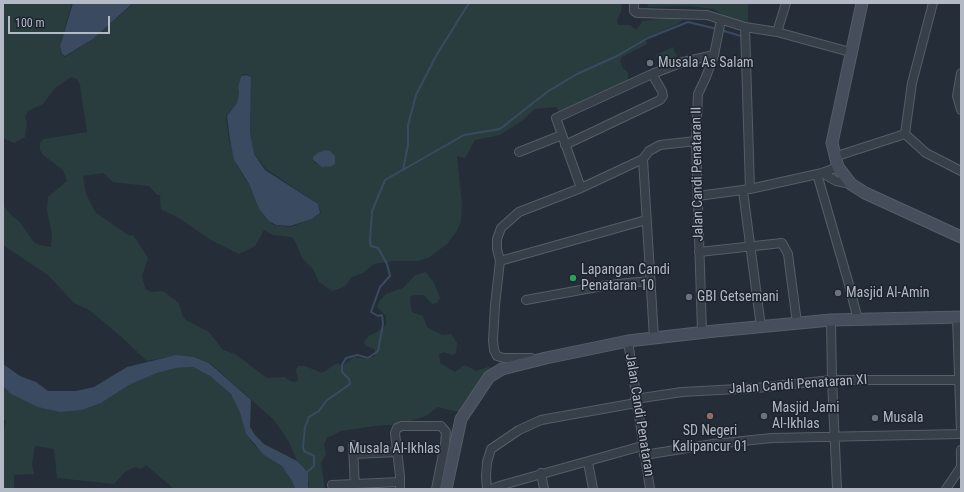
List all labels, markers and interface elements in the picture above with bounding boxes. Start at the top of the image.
scale bar [10,8,112,34]
text: 100 m [15,16,45,30]
place label: Musala As Salam [658,55,754,71]
marker: Musala As Salam [645,58,655,68]
street label: Jalan Candi Penataran II [688,107,708,241]
place label: Lapangan Candi Penataran 10 [581,262,670,294]
marker: Lapangan Candi Penataran 10 [568,273,578,283]
place label: Masjid Al-Amin [846,285,930,301]
marker: Masjid Al-Amin [833,288,843,298]
place label: GBI Getsemani [697,289,779,305]
marker: GBI Getsemani [684,292,694,302]
street label: Jalan Candi Penataran [621,352,657,478]
street label: Jalan Candi Penataran XI [728,372,868,398]
place label: Masjid Jami Al-Ikhlas [772,400,839,432]
place label: Musala [883,410,923,426]
marker: SD Negeri Kalipancur 01 [705,411,715,421]
marker: Masjid Jami Al-Ikhlas [759,411,769,421]
marker: Musala [870,413,880,423]
place label: SD Negeri Kalipancur 01 [672,423,748,456]
place label: Musala Al-Ikhlas [349,441,440,457]
marker: Musala Al-Ikhlas [336,444,346,454]

